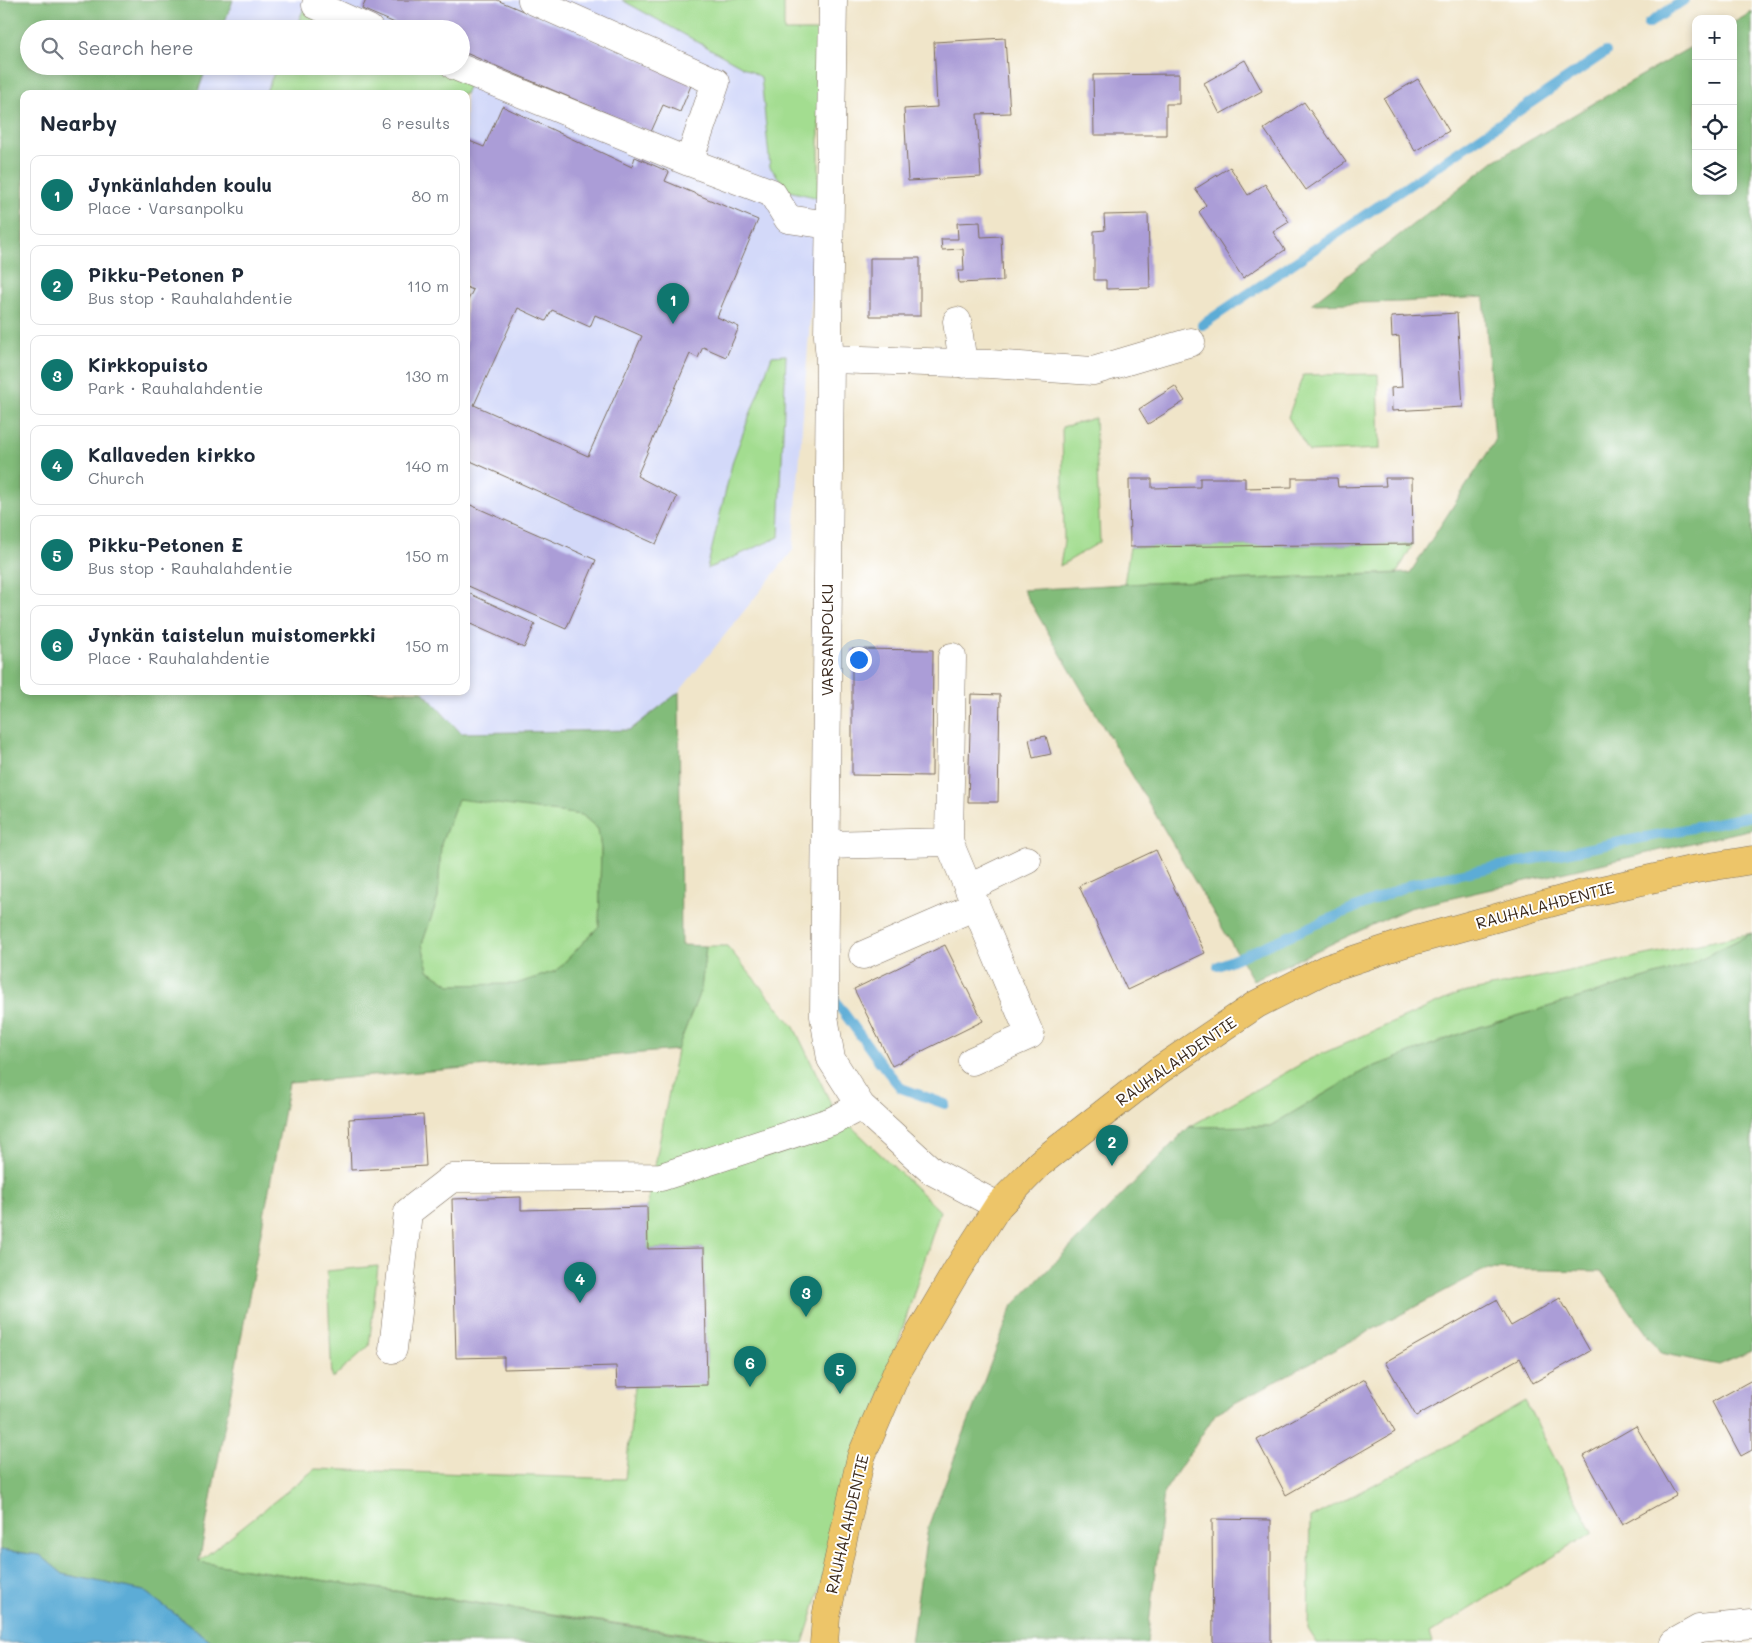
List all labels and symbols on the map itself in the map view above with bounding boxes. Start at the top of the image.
pin: 1 [657,283,689,324]
street label: VARSANPOLKU [816,584,837,696]
your location [846,647,872,673]
street label: RAUHALAHDENTIE [1473,876,1616,933]
street label: RAUHALAHDENTIE [1111,1011,1240,1110]
pin: 2 [1096,1125,1128,1166]
pin: 4 [564,1262,596,1303]
pin: 3 [790,1276,822,1317]
pin: 6 [734,1346,766,1387]
pin: 5 [824,1353,856,1394]
street label: RAUHALAHDENTIE [820,1452,873,1596]

